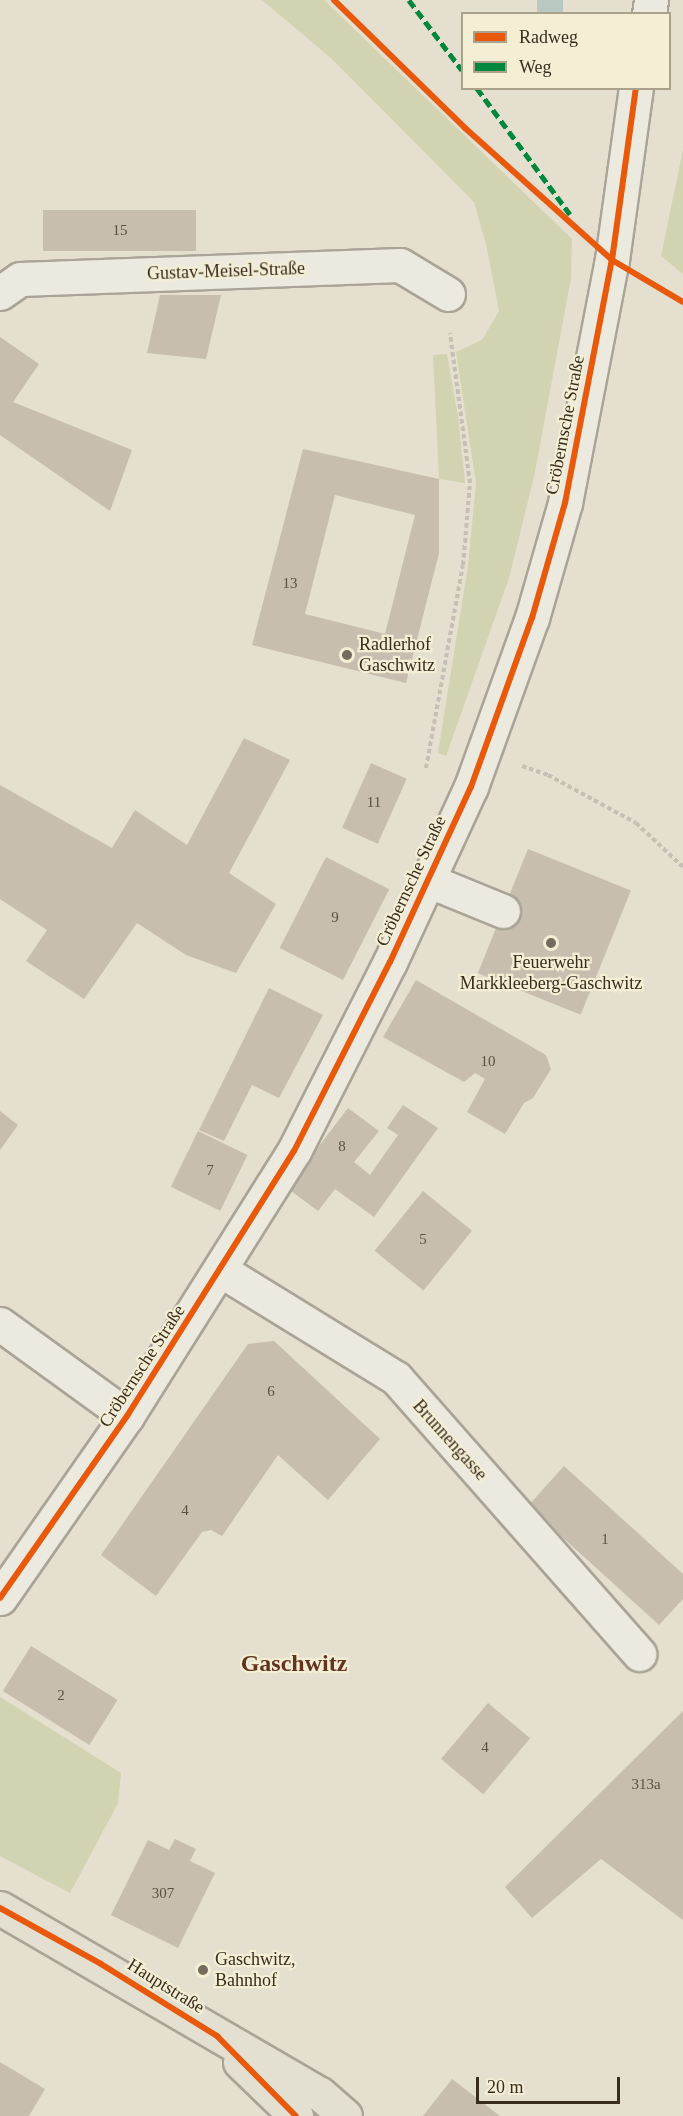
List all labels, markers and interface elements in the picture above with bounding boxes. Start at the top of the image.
legend [461,12,671,90]
text: Radweg [519,27,578,47]
text: Weg [519,57,552,77]
house number: 15 [112,222,128,240]
street label: Gustav-Meisel-Straße [147,257,305,285]
street label: Cröbernsche Straße [541,354,589,496]
house number: 13 [282,575,298,593]
place label: Radlerhof Gaschwitz [359,634,435,676]
marker: Radlerhof Gaschwitz [340,648,354,662]
house number: 11 [367,794,381,812]
street label: Cröbernsche Straße [371,812,451,950]
house number: 9 [331,909,339,927]
marker: Feuerwehr Markkleeberg-Gaschwitz [544,936,558,950]
place label: Feuerwehr Markkleeberg-Gaschwitz [460,952,642,994]
house number: 10 [480,1053,496,1071]
house number: 8 [338,1138,346,1156]
house number: 7 [206,1162,214,1180]
house number: 5 [419,1231,427,1249]
street label: Cröbernsche Straße [94,1301,190,1431]
house number: 6 [267,1383,275,1401]
street label: Brunnengasse [408,1395,492,1485]
house number: 4 [181,1502,189,1520]
house number: 1 [601,1531,609,1549]
district label: Gaschwitz [241,1650,347,1678]
house number: 2 [57,1687,65,1705]
house number: 4 [481,1739,489,1757]
house number: 313a [631,1776,661,1794]
house number: 307 [152,1885,174,1903]
place label: Gaschwitz, Bahnhof [215,1949,295,1992]
street label: Hauptstraße [123,1954,209,2018]
marker: Gaschwitz, Bahnhof [196,1963,210,1977]
scale bar [479,2065,623,2103]
text: 20 m [487,2077,524,2097]

